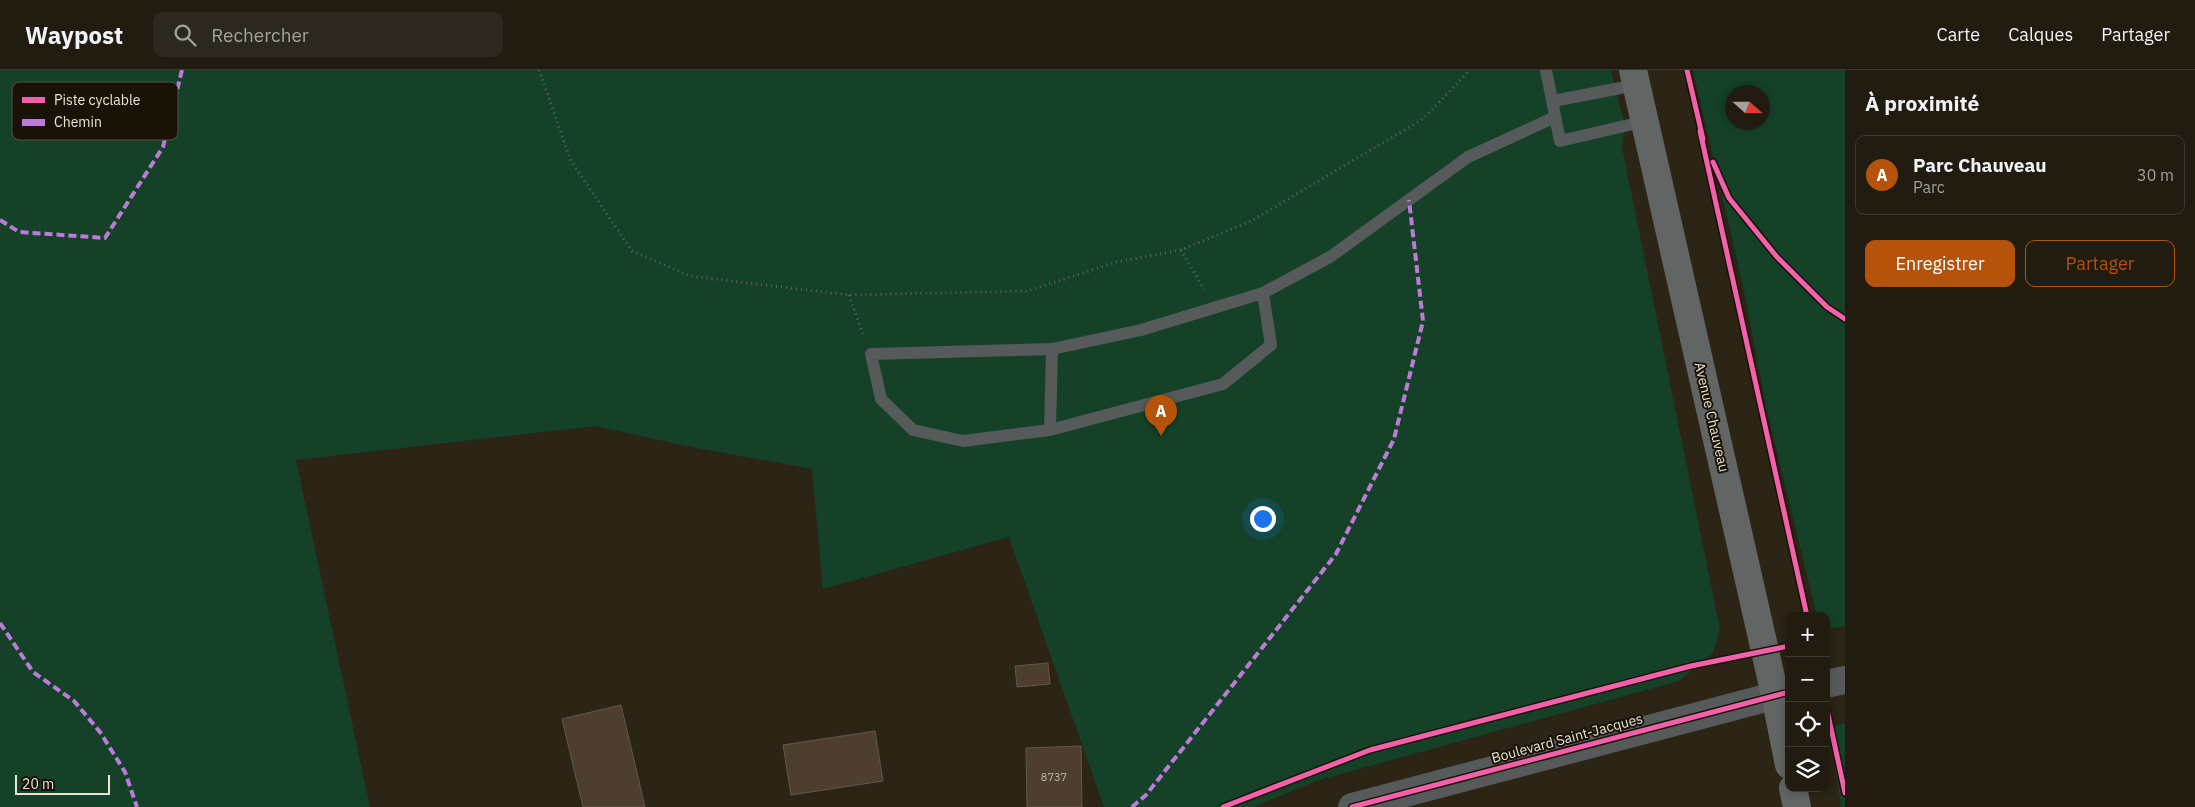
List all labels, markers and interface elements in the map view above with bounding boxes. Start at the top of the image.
search box [153,12,503,57]
text: Waypost [25,19,123,51]
icon: search [171,21,199,49]
text: Rechercher [211,23,309,47]
text: Carte [1937,23,1980,46]
text: Calques [2008,23,2073,46]
text: Partager [2101,23,2170,46]
legend [12,82,178,140]
north arrow [1725,85,1770,130]
text: À proximité [1865,89,1979,117]
text: Piste cyclable [54,91,141,109]
text: Chemin [54,113,102,131]
text: Parc Chauveau [1913,153,2047,177]
text: A [1877,165,1887,185]
text: 30 m [2137,165,2174,185]
text: Parc [1913,177,1945,197]
button: Enregistrer [1865,240,2015,287]
button: Partager [2025,240,2175,287]
street label: Avenue Chauveau [1691,360,1733,474]
pin: A [1145,395,1177,436]
your location [1250,506,1276,532]
map controls [1785,612,1830,792]
button: + [1785,612,1830,657]
button: − [1785,657,1830,702]
button: locate [1785,702,1830,747]
street label: Boulevard Saint-Jacques [1489,709,1645,767]
button: layers [1785,747,1830,792]
house number: 8737 [1041,770,1067,784]
scale bar [15,772,110,795]
text: 20 m [22,775,54,793]

